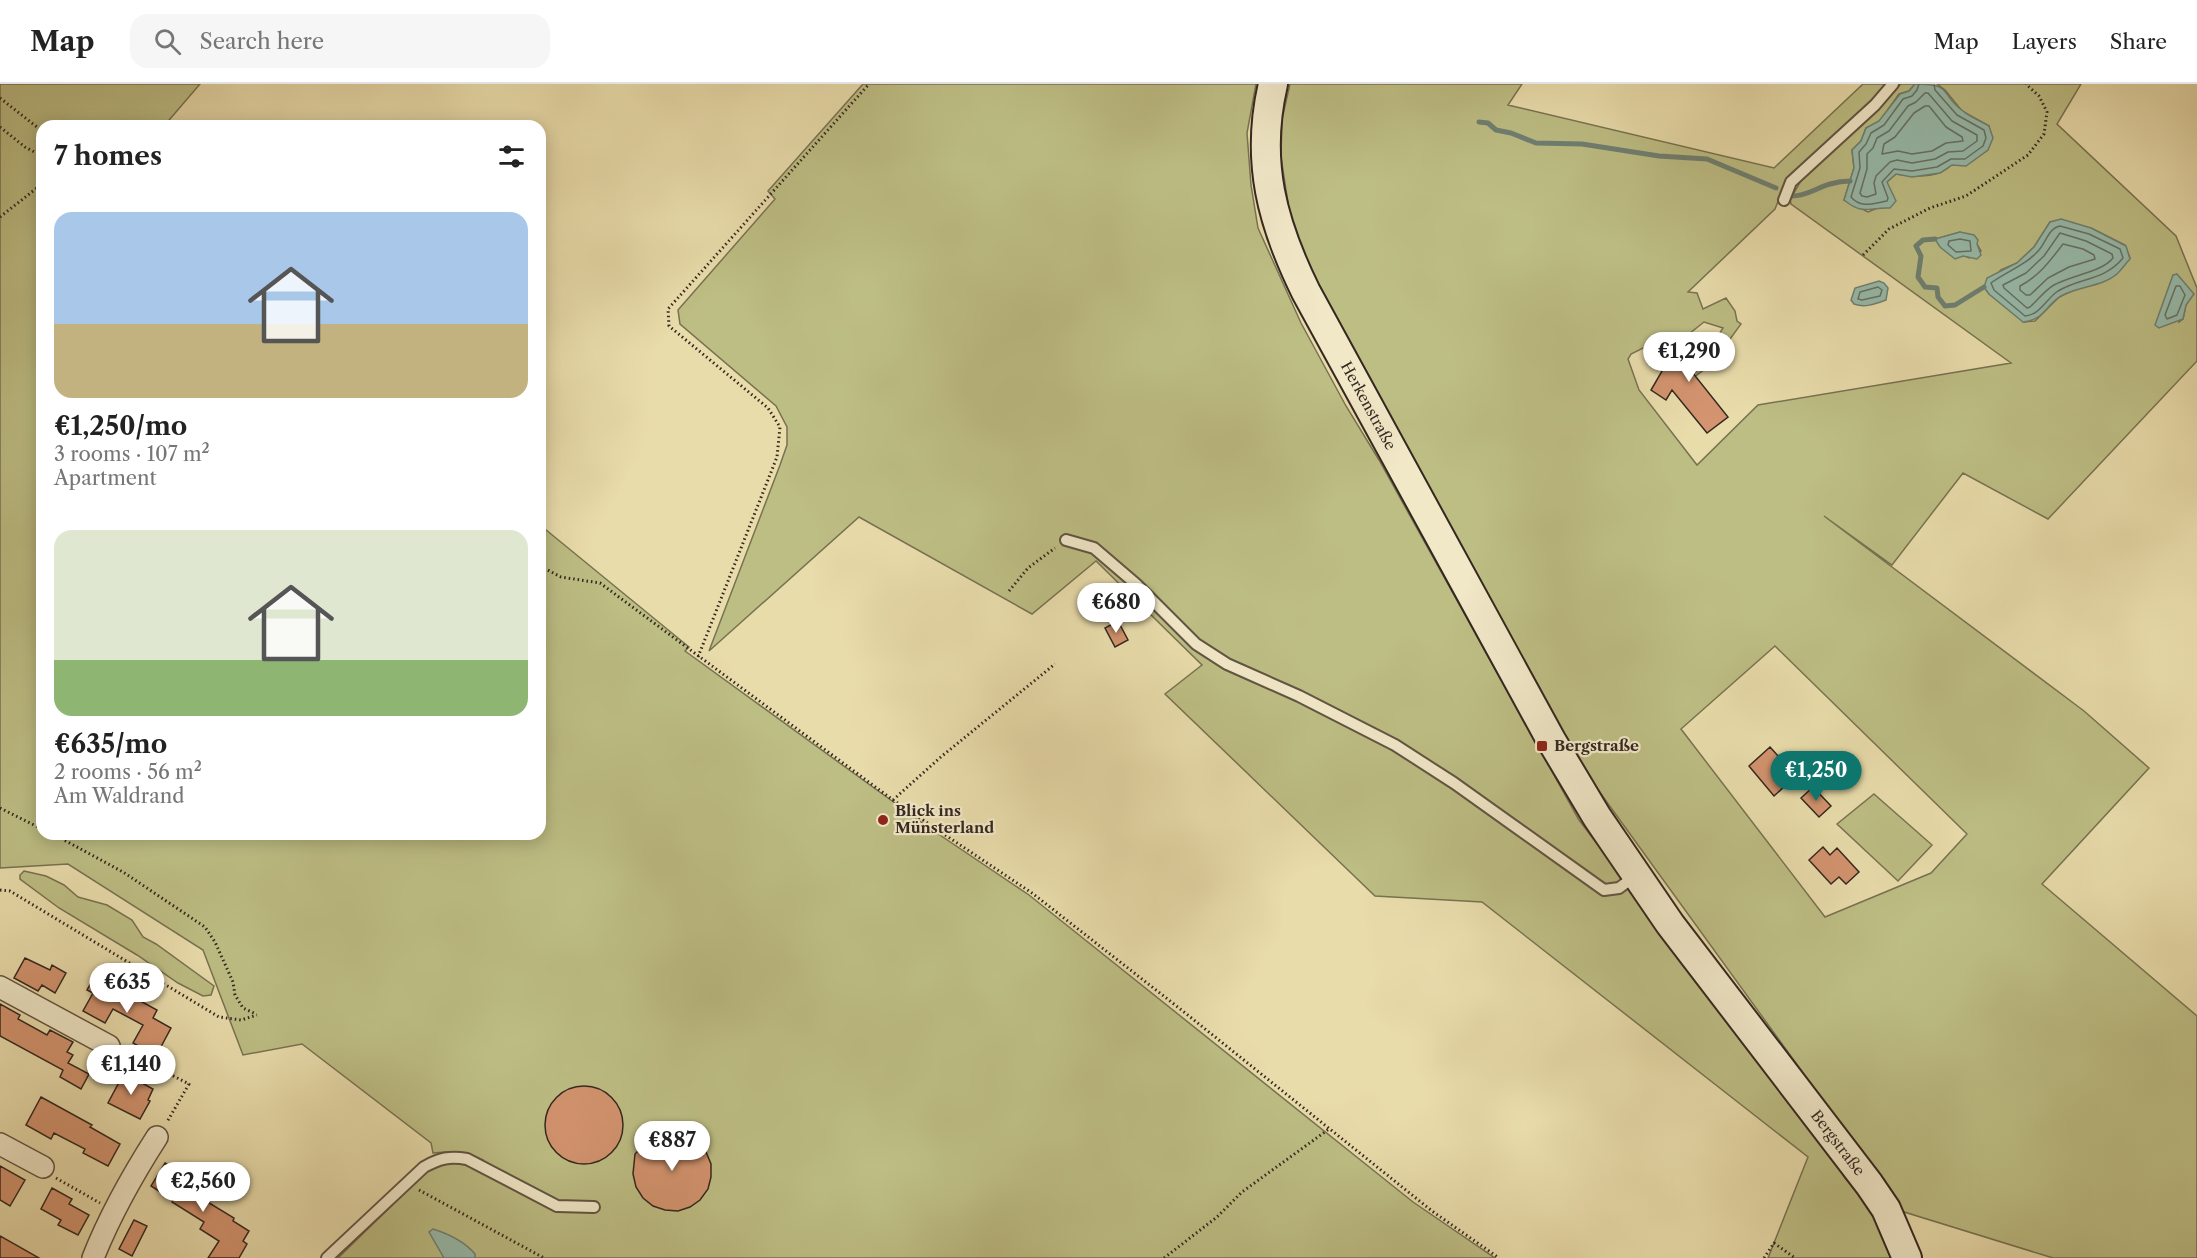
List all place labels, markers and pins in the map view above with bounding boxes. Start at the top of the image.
pin: €1,290 [1640,332,1738,383]
pin: €680 [1080,583,1152,634]
place label: Bergstraße [1554,736,1639,755]
marker: Bergstraße [1535,739,1549,753]
pin: €1,250 [1767,751,1865,802]
place label: Blick ins Münsterland [895,801,994,837]
marker: Blick ins Münsterland [876,813,890,827]
pin: €635 [91,963,163,1014]
pin: €1,140 [82,1045,180,1096]
pin: €887 [636,1121,708,1172]
pin: €2,560 [154,1162,252,1213]

